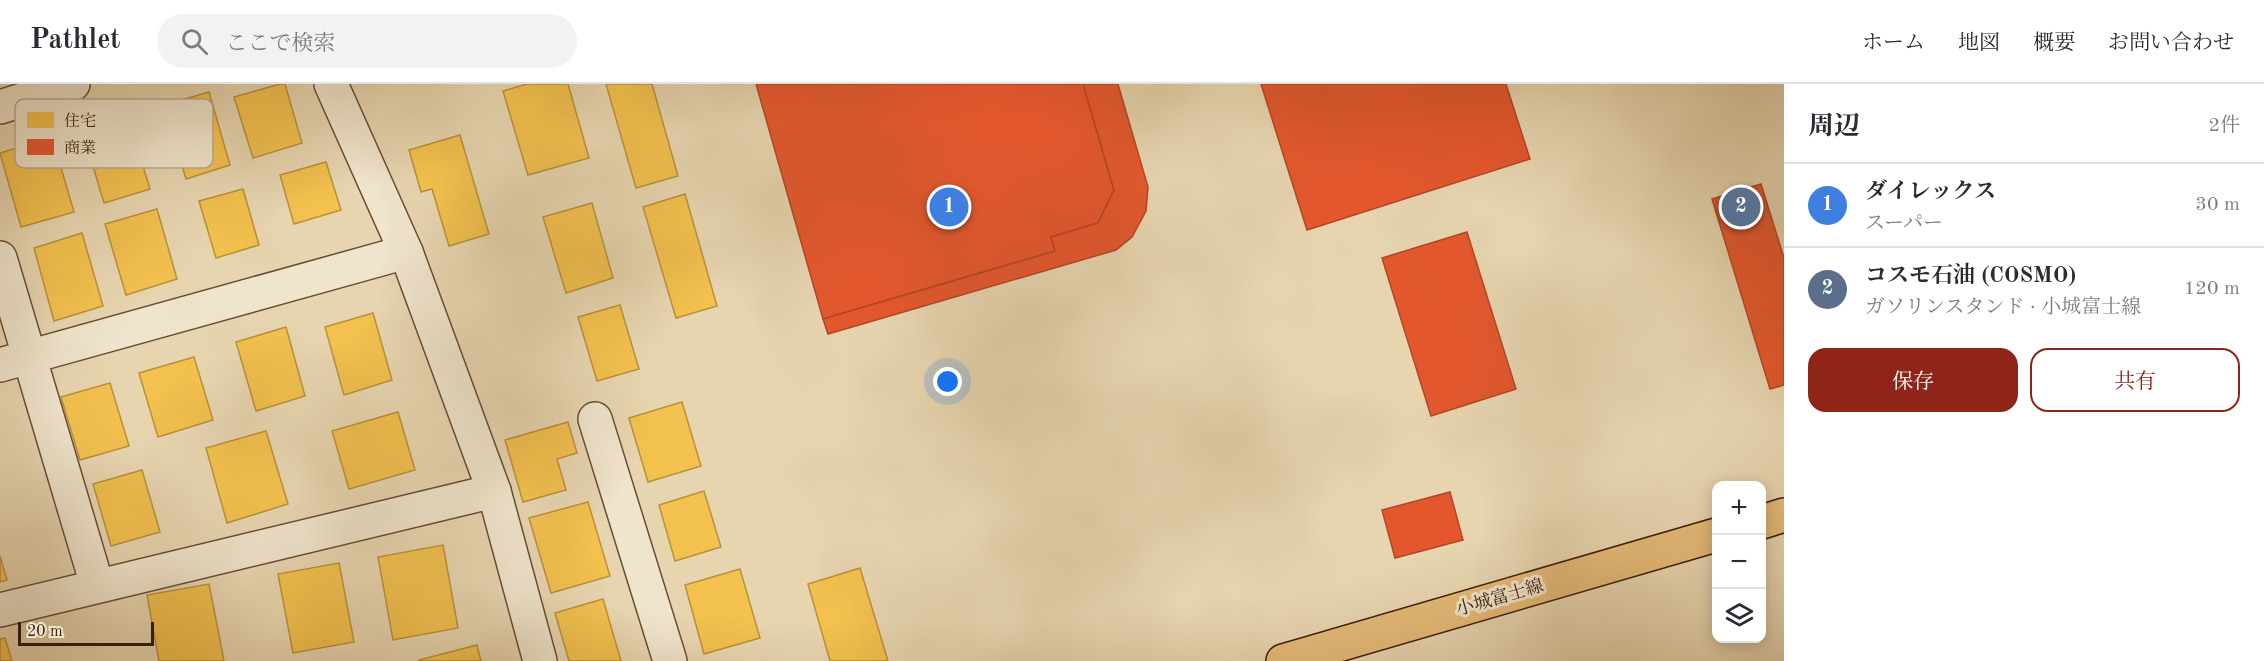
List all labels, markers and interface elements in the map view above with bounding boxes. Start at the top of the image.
search box [157,14,577,68]
icon: search [178,25,211,58]
text: Pathlet [30,27,121,55]
text: ここで検索 [226,33,336,55]
text: ホーム [1862,33,1925,54]
text: 地図 [1958,33,2000,54]
text: 概要 [2033,33,2075,54]
text: お問い合わせ [2108,33,2234,54]
legend [15,99,213,168]
text: 住宅 [64,112,96,130]
text: 周辺 [1808,114,1860,140]
text: 2件 [2208,116,2240,136]
text: 商業 [64,139,96,157]
text: ダイレックス [1865,181,1996,203]
pin: 1 [930,184,968,230]
pin: 2 [1722,184,1760,230]
text: 1 [1822,195,1833,215]
text: 30 m [2195,195,2240,215]
text: スーパー [1865,214,1943,234]
text: コスモ石油 (COSMO) [1865,265,2077,287]
text: 2 [1822,279,1833,299]
text: 120 m [2184,279,2240,299]
text: ガソリンスタンド · 小城富士線 [1865,298,2141,318]
button: 保存 [1808,348,2018,412]
button: 共有 [2030,348,2240,412]
your location [933,367,962,396]
map controls [1712,481,1766,643]
button: + [1712,481,1766,535]
button: − [1712,535,1766,589]
street label: 小城富士線 [1454,575,1546,619]
button: layers [1712,589,1766,643]
scale bar [18,619,154,646]
text: 20 m [27,624,63,640]

